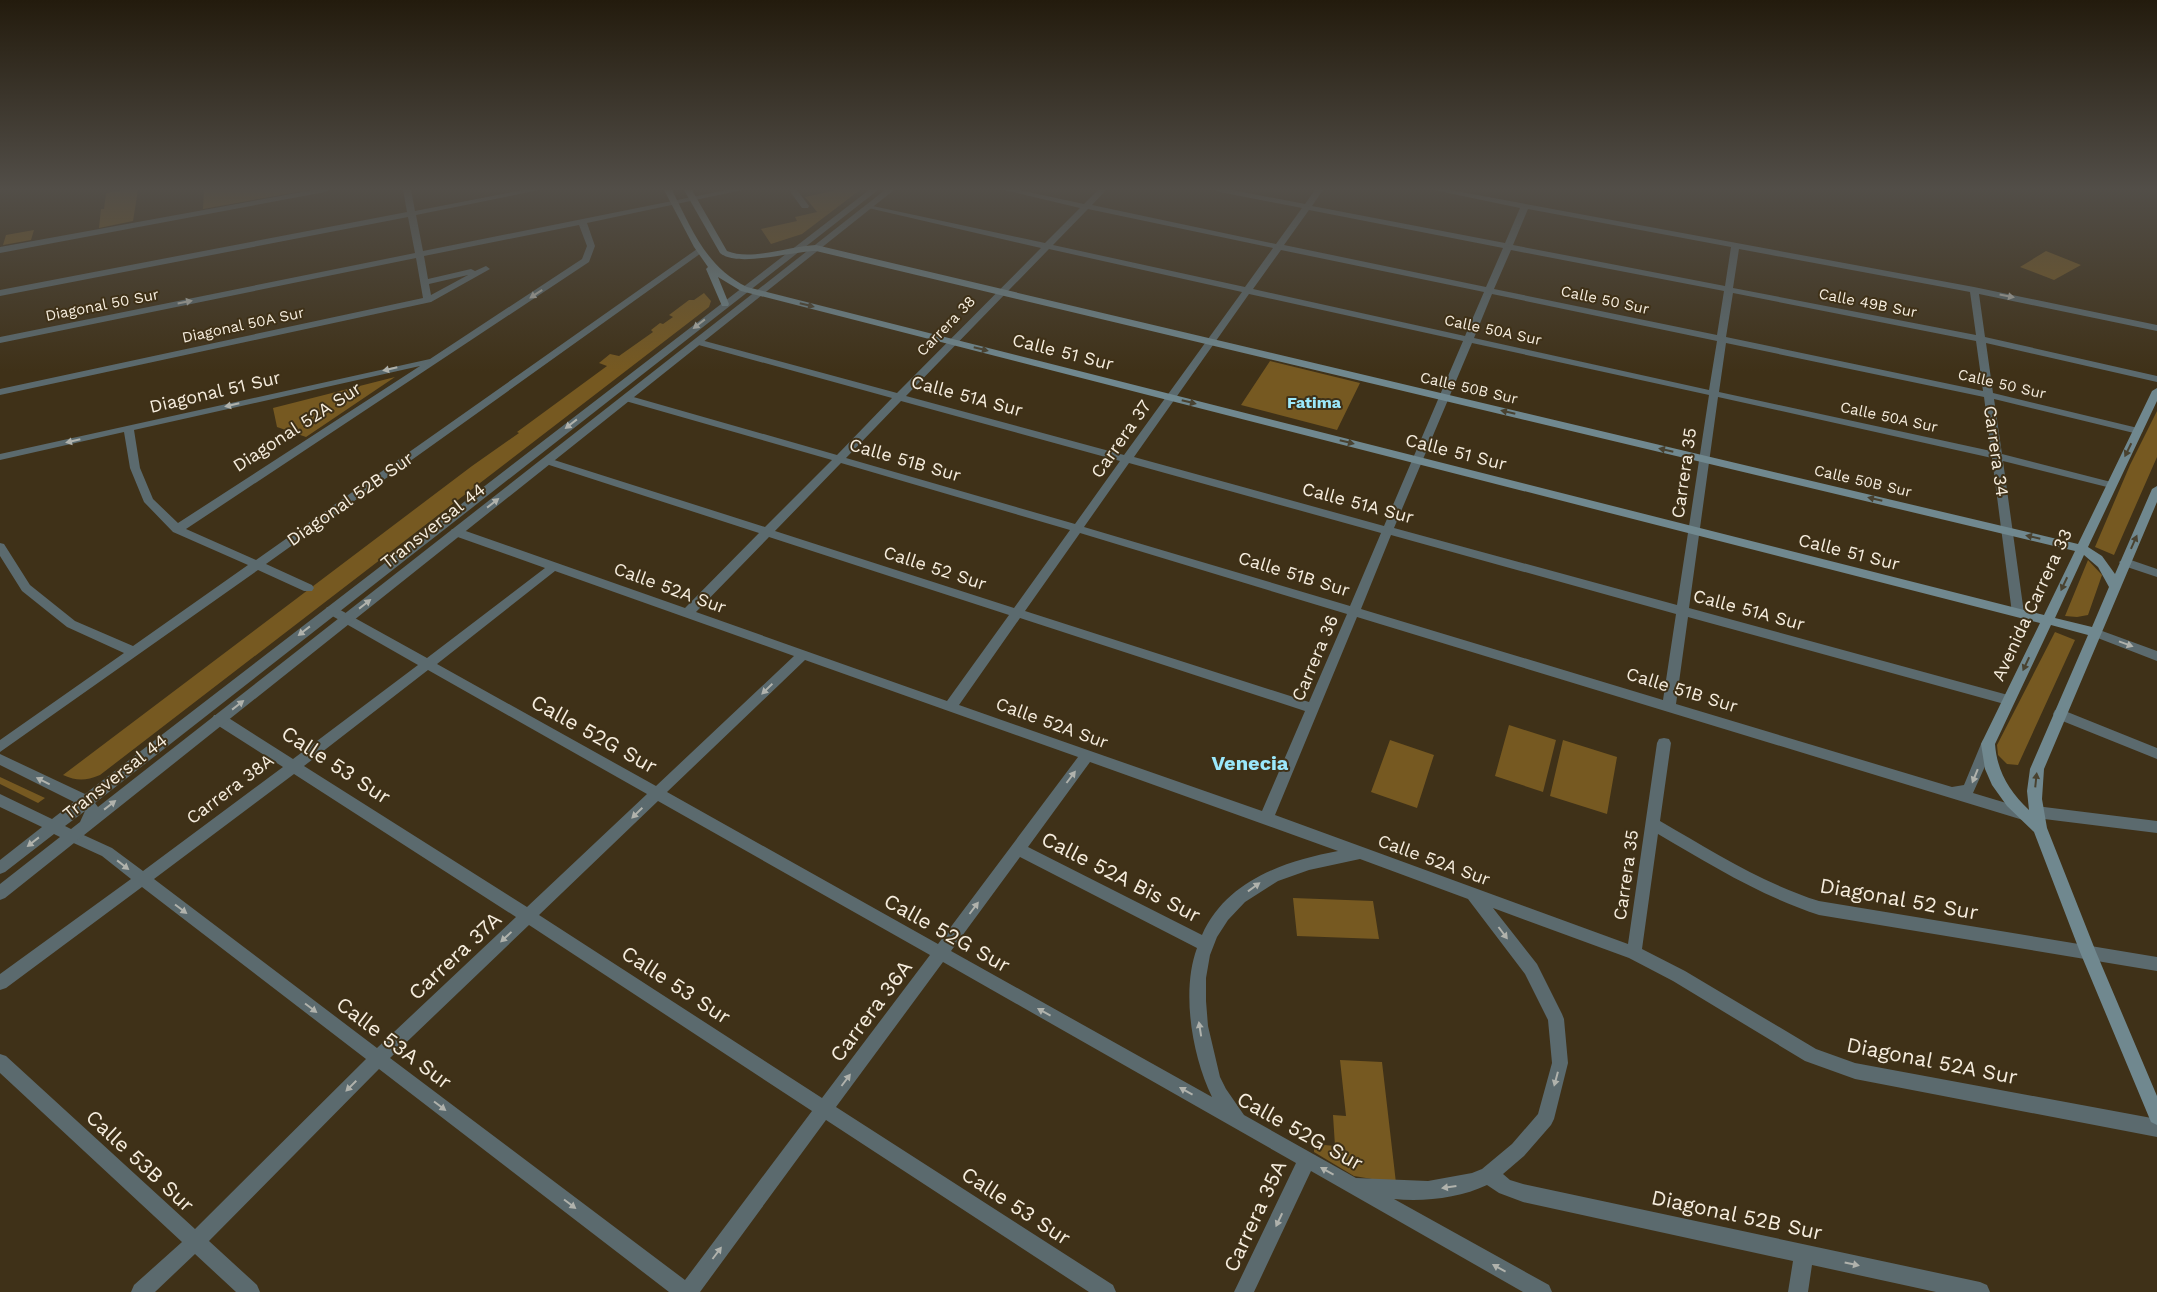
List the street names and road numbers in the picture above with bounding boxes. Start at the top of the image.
street label: Calle 50 Sur [1559,282,1651,318]
street label: Diagonal 50 Sur [44,285,160,325]
street label: Calle 49B Sur [1817,285,1919,321]
street label: Carrera 38 [913,292,979,360]
street label: Diagonal 50A Sur [180,303,306,347]
street label: Calle 50A Sur [1443,311,1543,349]
street label: Calle 51 Sur [1010,329,1116,374]
street label: Calle 50 Sur [1956,365,2048,403]
street label: Diagonal 51 Sur [147,366,283,417]
street label: Calle 50B Sur [1418,368,1520,408]
street label: Calle 51A Sur [909,371,1025,421]
street label: Diagonal 52A Sur [229,377,365,476]
street label: Carrera 37 [1086,396,1155,482]
street label: Calle 50A Sur [1839,398,1939,436]
street label: Carrera 34 [1980,404,2013,498]
street label: Carrera 35 [1667,426,1700,520]
street label: Calle 51 Sur [1403,429,1509,474]
street label: Calle 51B Sur [847,434,963,486]
street label: Diagonal 52B Sur [283,447,417,550]
street label: Calle 50B Sur [1812,461,1914,501]
street label: Transversal 44 [376,478,489,573]
street label: Calle 51A Sur [1300,478,1416,528]
street label: Avenida Carrera 33 [1987,525,2076,684]
street label: Calle 51 Sur [1796,529,1902,574]
street label: Calle 52 Sur [881,541,989,594]
street label: Calle 51B Sur [1236,547,1352,600]
street label: Calle 52A Sur [611,557,729,618]
street label: Calle 51A Sur [1691,585,1807,635]
street label: Carrera 36 [1287,611,1342,704]
street label: Calle 51B Sur [1624,663,1740,716]
street label: Calle 52G Sur [527,689,662,779]
street label: Calle 52A Sur [993,692,1111,753]
street label: Calle 53 Sur [277,720,396,809]
street label: Transversal 44 [58,729,171,824]
street label: Carrera 38A [182,749,278,828]
street label: Calle 52A Bis Sur [1037,826,1205,928]
street label: Carrera 35 [1609,828,1642,922]
street label: Calle 52A Sur [1375,829,1493,890]
street label: Diagonal 52 Sur [1818,872,1981,925]
street label: Calle 52G Sur [880,888,1015,978]
street label: Carrera 37A [403,906,506,1005]
street label: Calle 53 Sur [617,940,736,1029]
street label: Carrera 36A [824,955,917,1067]
street label: Calle 53A Sur [332,991,457,1094]
street label: Diagonal 52A Sur [1845,1032,2020,1089]
street label: Calle 52G Sur [1233,1086,1368,1176]
street label: Calle 53B Sur [81,1104,200,1217]
street label: Carrera 35A [1218,1156,1291,1276]
street label: Calle 53 Sur [957,1161,1076,1250]
street label: Diagonal 52B Sur [1649,1184,1825,1245]

